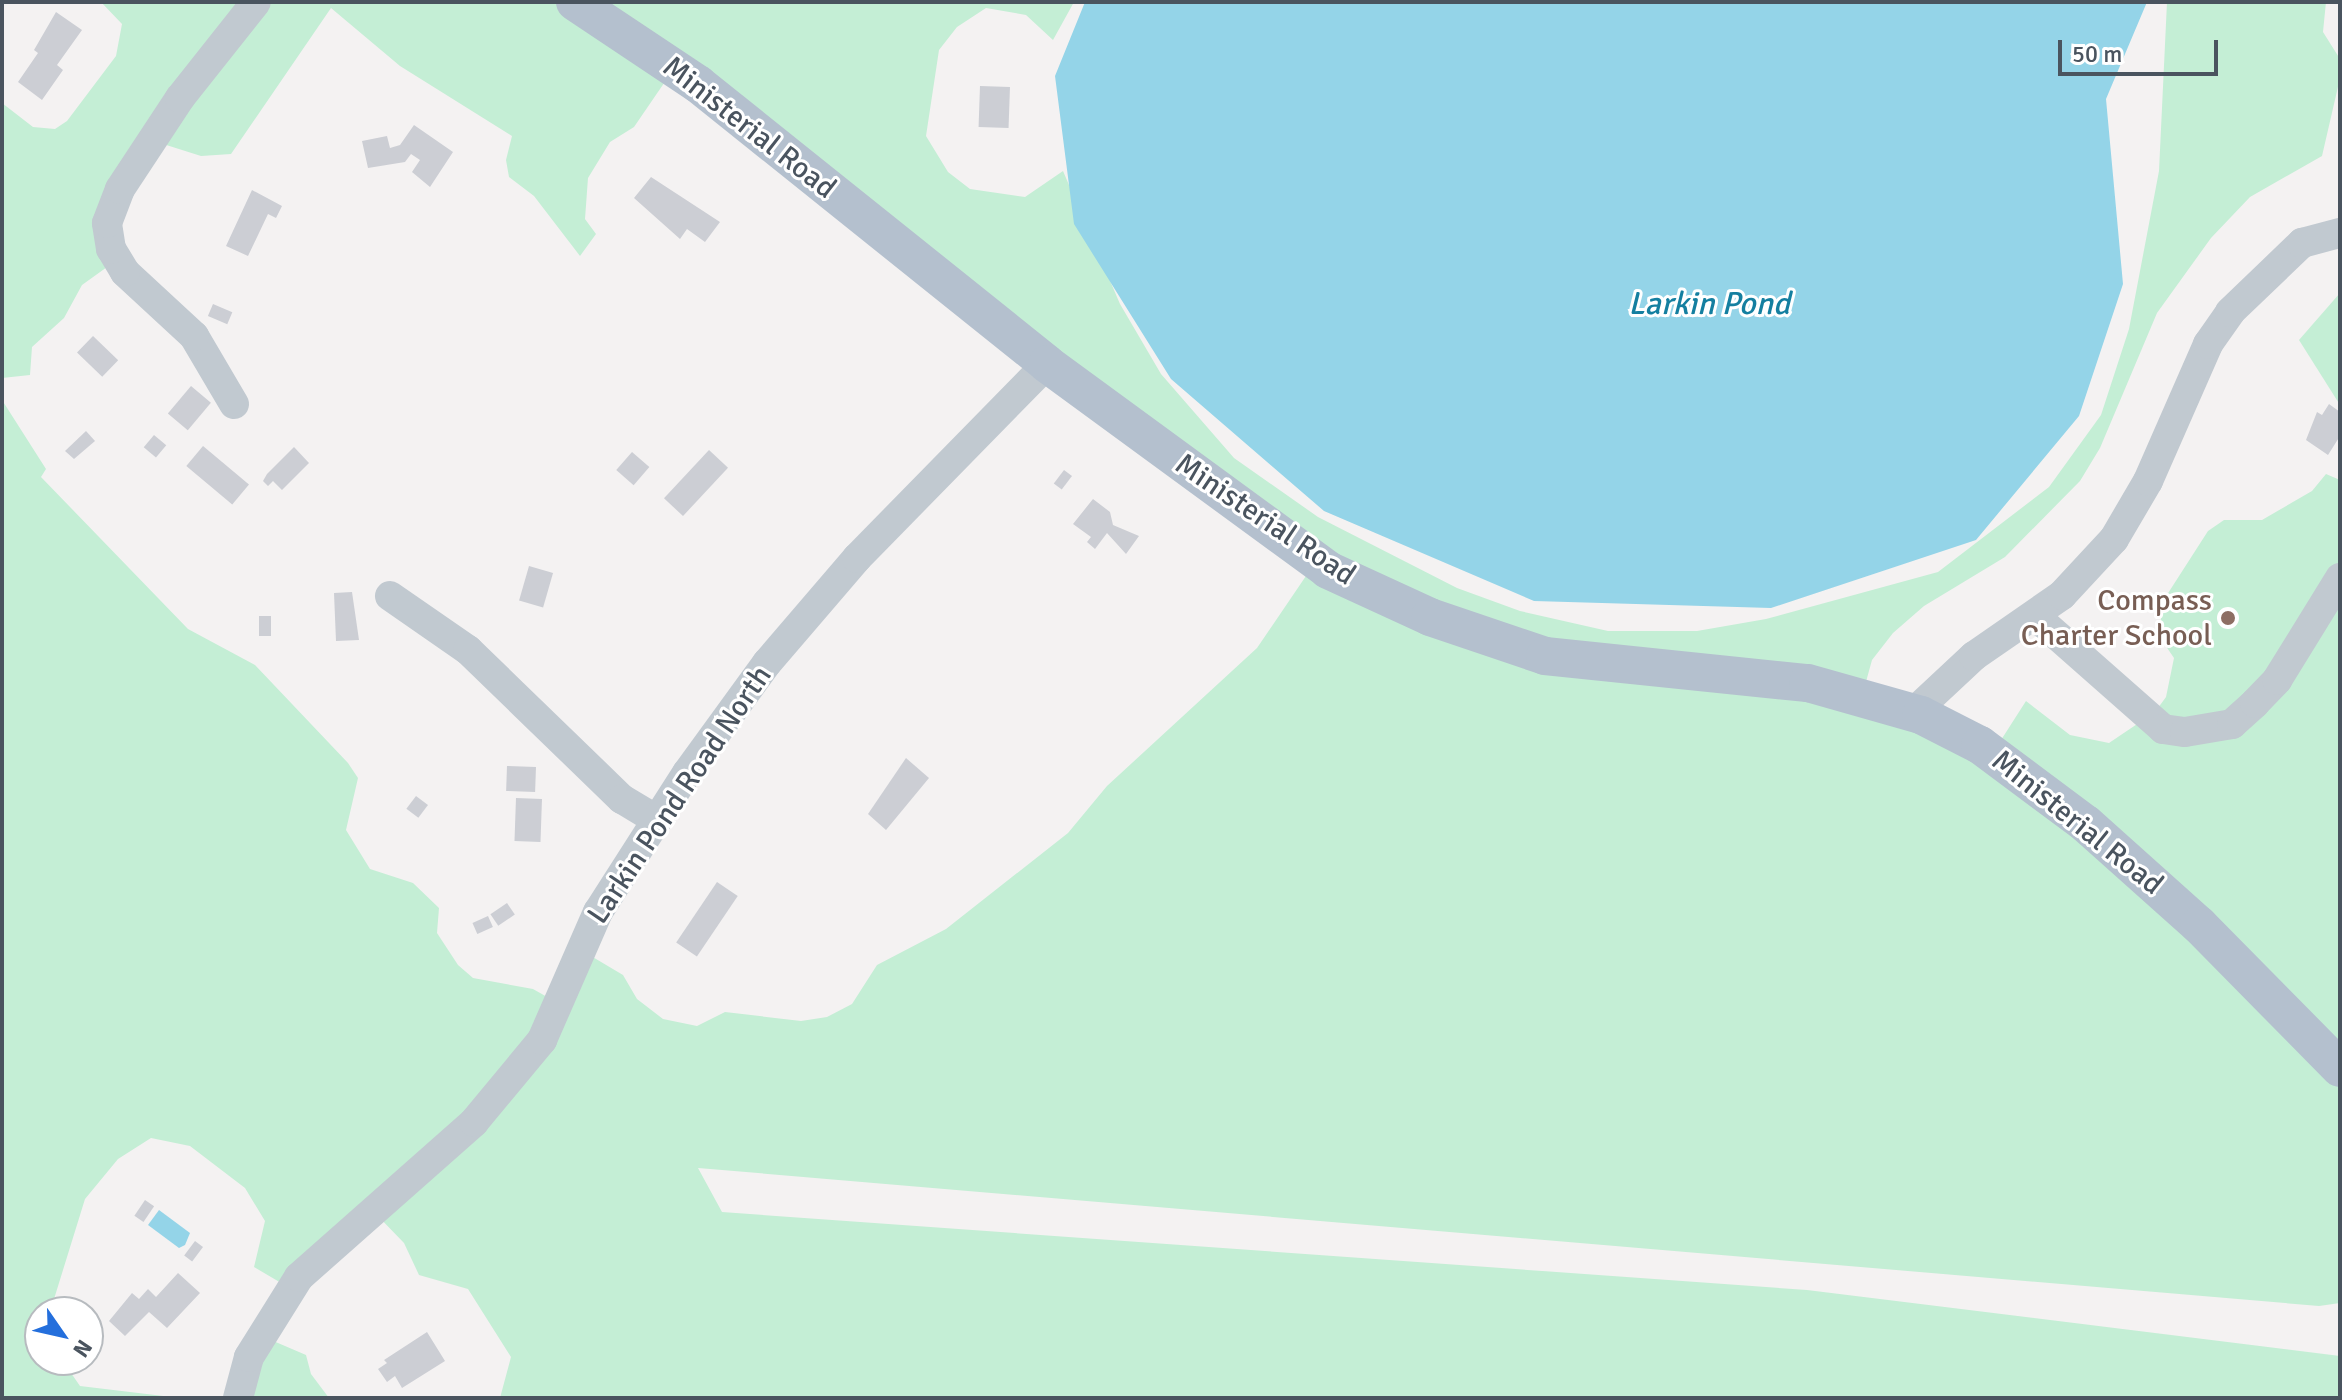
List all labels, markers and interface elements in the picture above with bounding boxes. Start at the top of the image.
scale bar [2062,24,2222,74]
text: 50 m [2072,39,2122,69]
street label: Ministerial Road [655,49,843,207]
water label: Larkin Pond [1628,285,1790,323]
street label: Ministerial Road [1168,446,1362,594]
place label: Compass Charter School [2021,583,2212,654]
marker: Compass Charter School [2219,609,2237,627]
street label: Larkin Pond Road North [580,659,780,931]
street label: Ministerial Road [1984,743,2170,903]
north arrow [24,1296,104,1376]
text: N [67,1335,98,1362]

